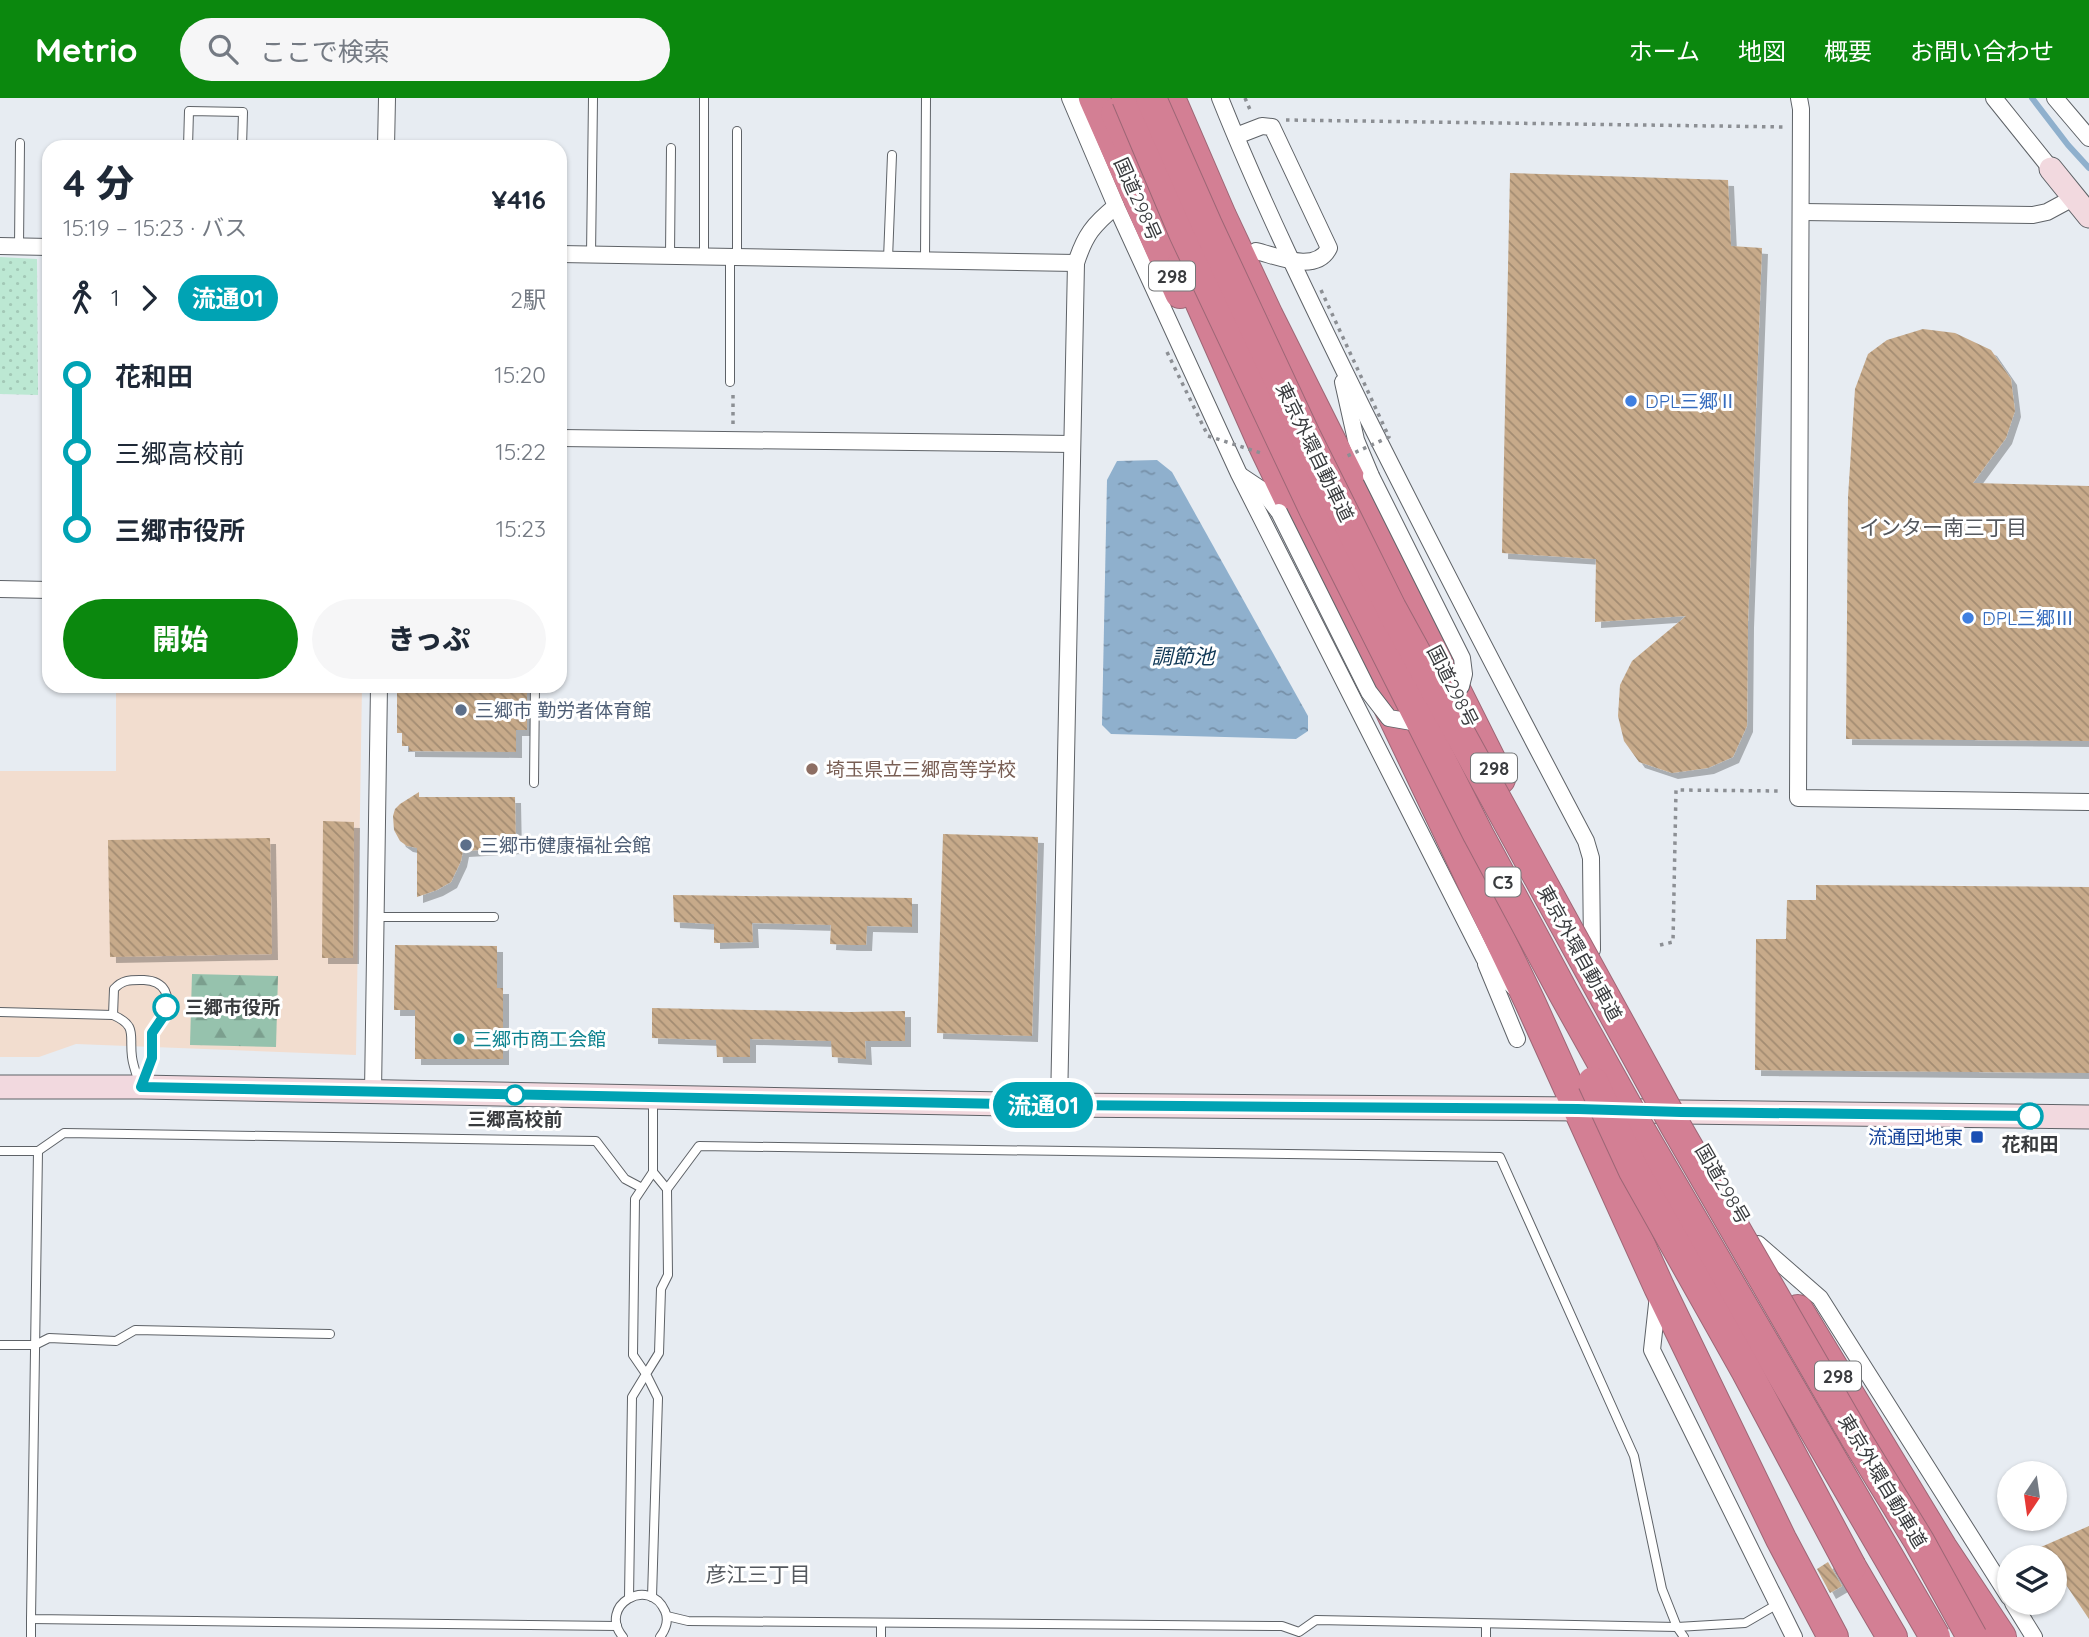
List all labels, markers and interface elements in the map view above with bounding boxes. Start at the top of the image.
search box [180,18,670,81]
text: Metrio [35,29,138,70]
icon: search [204,30,242,68]
text: ここで検索 [260,35,390,68]
text: ホーム [1629,36,1700,66]
text: 地図 [1738,36,1786,66]
text: 概要 [1824,36,1872,66]
text: お問い合わせ [1910,36,2054,66]
street label: 国道298号 [1109,154,1167,244]
text: 4 分 [63,159,134,207]
text: ¥416 [492,183,546,216]
text: 15:19 – 15:23 · バス [63,213,247,242]
road number: 298 [1149,261,1195,290]
icon: walk [63,279,101,317]
icon: forward [130,279,168,317]
text: 1 [111,283,120,312]
text: 流通01 [192,283,264,313]
text: 2駅 [510,285,546,314]
text: 花和田 [115,360,193,393]
text: 15:20 [494,360,546,389]
street label: 東京外環自動車道 [1271,378,1359,526]
place label: DPL三郷Ⅱ [1645,389,1737,413]
marker: DPL三郷Ⅱ [1623,393,1639,409]
text: 三郷高校前 [115,437,245,470]
text: 15:22 [495,437,546,466]
text: 三郷市役所 [115,514,245,547]
text: 15:23 [496,514,546,543]
district label: インター南三丁目 [1859,514,2027,540]
button: 開始 [63,599,298,679]
button: きっぷ [312,599,546,679]
place label: DPL三郷Ⅲ [1982,606,2074,630]
marker: DPL三郷Ⅲ [1960,610,1976,626]
street label: 国道298号 [1422,641,1484,731]
water label: 調節池 [1152,643,1216,669]
place label: 三郷市 勤労者体育館 [475,698,651,722]
marker: 三郷市 勤労者体育館 [453,702,469,718]
road number: 298 [1471,754,1517,782]
place label: 埼玉県立三郷高等学校 [826,757,1016,781]
marker: 埼玉県立三郷高等学校 [804,761,820,777]
place label: 三郷市健康福祉会館 [480,833,651,857]
marker: 三郷市健康福祉会館 [458,837,474,853]
road number: C3 [1486,868,1520,896]
street label: 東京外環自動車道 [1533,881,1627,1025]
marker: 三郷市役所 [153,994,179,1020]
place label: 三郷市役所 [185,995,280,1019]
place label: 三郷市商工会館 [473,1027,606,1051]
marker: 三郷市商工会館 [451,1031,467,1047]
line badge: 流通01 [994,1082,1092,1128]
marker: 三郷高校前 [505,1085,525,1105]
text: 流通01 [1007,1090,1079,1120]
marker: 花和田 [2017,1103,2043,1129]
place label: 三郷高校前 [467,1107,563,1131]
place label: 流通団地東 [1868,1125,1963,1149]
marker: 流通団地東 [1969,1129,1985,1145]
place label: 花和田 [2001,1132,2059,1156]
street label: 国道298号 [1691,1140,1755,1228]
road number: 298 [1815,1362,1861,1391]
street label: 東京外環自動車道 [1834,1410,1932,1552]
north arrow [1997,1461,2067,1531]
map controls [1997,1461,2067,1615]
button: layers [1997,1545,2067,1615]
district label: 彦江三丁目 [706,1561,811,1587]

